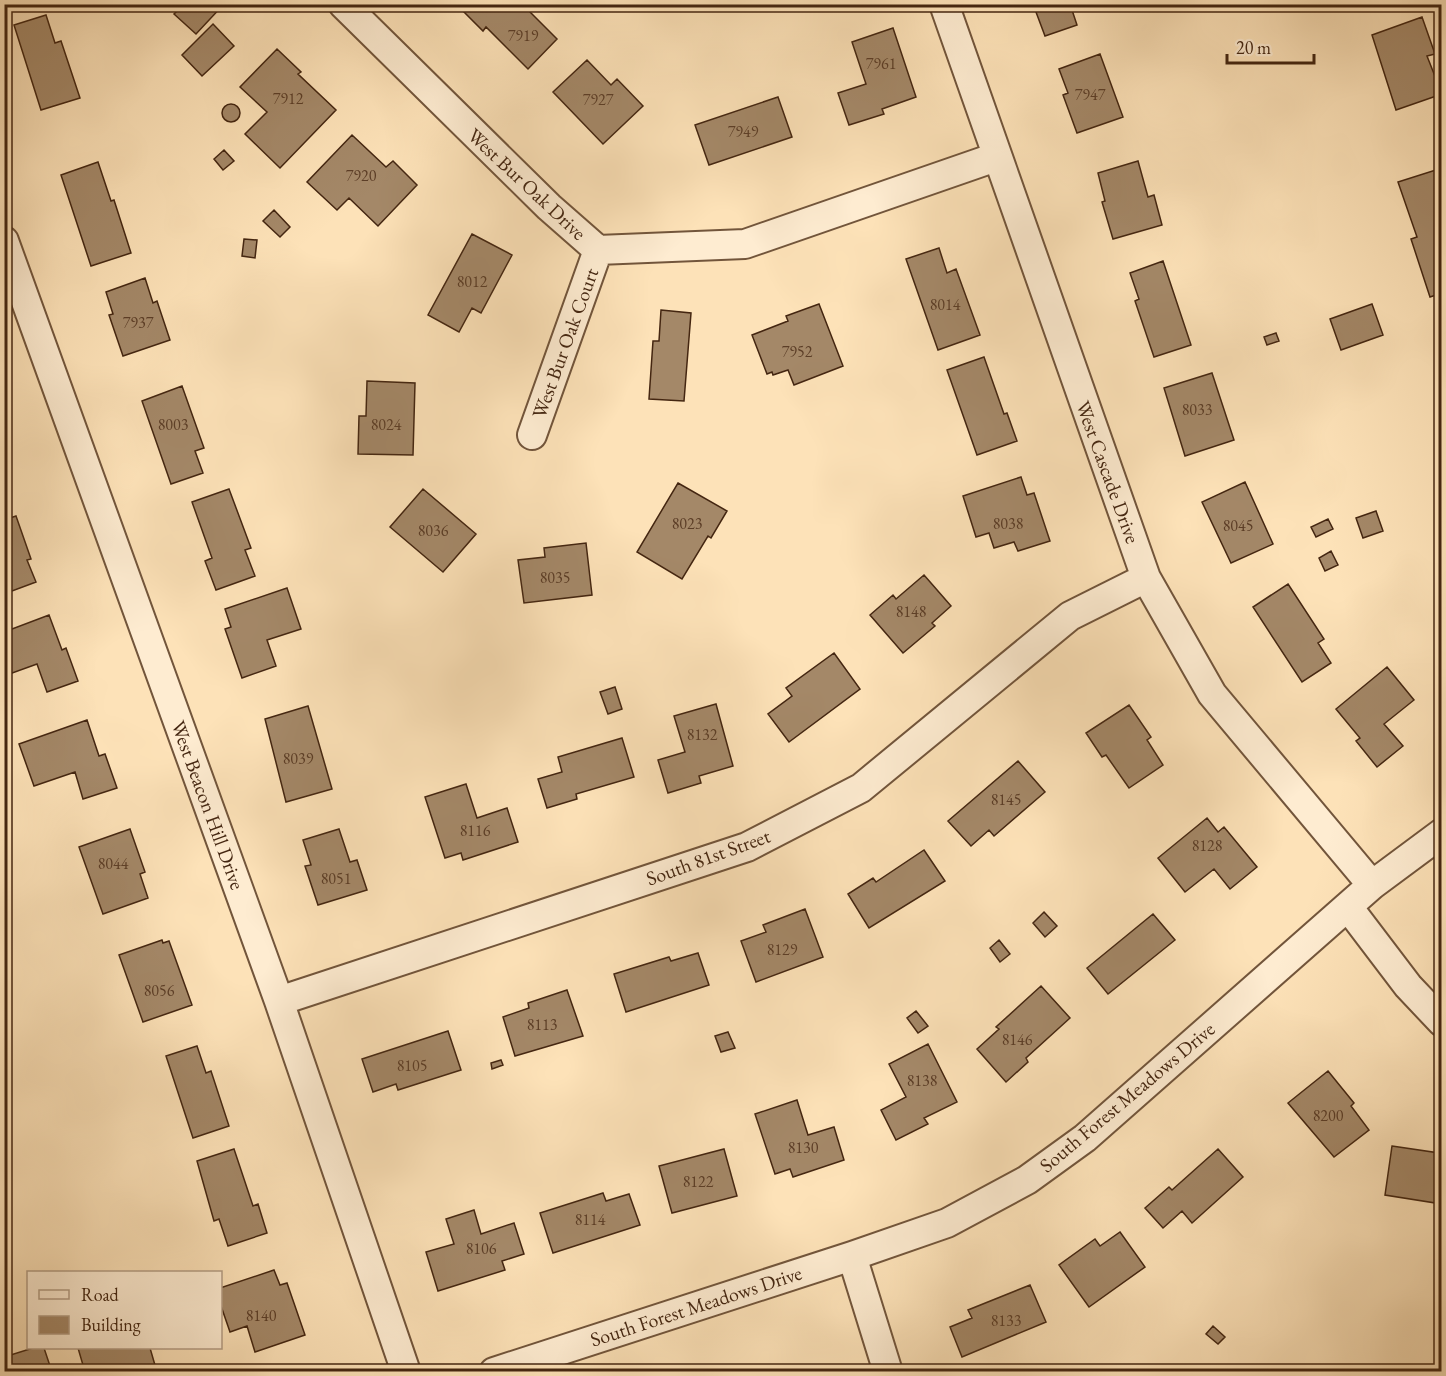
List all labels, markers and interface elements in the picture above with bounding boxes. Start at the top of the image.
house number: 7919 [508,25,539,46]
scale bar [1227,27,1314,65]
text: 20 m [1236,36,1271,59]
house number: 7961 [866,53,896,74]
house number: 7947 [1075,84,1106,105]
house number: 7912 [273,88,304,109]
house number: 7927 [583,89,614,110]
house number: 7949 [728,121,759,142]
street label: West Bur Oak Drive [462,122,592,246]
house number: 7920 [346,165,377,186]
street label: West Bur Oak Court [526,264,604,422]
house number: 8012 [457,271,488,292]
house number: 8014 [930,294,961,315]
house number: 7937 [123,312,154,333]
house number: 7952 [782,341,813,362]
street label: West Cascade Drive [1070,397,1146,547]
house number: 8033 [1182,399,1213,420]
house number: 8003 [158,414,189,435]
house number: 8024 [371,414,402,435]
house number: 8023 [672,513,703,534]
house number: 8038 [993,513,1024,534]
house number: 8045 [1223,515,1253,536]
house number: 8036 [418,520,449,541]
house number: 8035 [540,567,570,588]
house number: 8148 [896,601,927,622]
street label: West Beacon Hill Drive [165,717,251,893]
house number: 8132 [687,724,718,745]
house number: 8039 [283,748,314,769]
house number: 8145 [991,789,1021,810]
house number: 8116 [460,820,491,841]
street label: South 81st Street [642,822,774,891]
house number: 8128 [1192,835,1223,856]
house number: 8044 [98,853,129,874]
house number: 8051 [321,868,351,889]
house number: 8129 [767,939,798,960]
house number: 8056 [144,980,175,1001]
house number: 8113 [527,1014,558,1035]
street label: South Forest Meadows Drive [1034,1016,1220,1178]
house number: 8146 [1002,1029,1033,1050]
house number: 8105 [397,1055,427,1076]
house number: 8138 [907,1070,938,1091]
house number: 8200 [1313,1105,1344,1126]
house number: 8130 [788,1137,819,1158]
house number: 8122 [683,1171,714,1192]
house number: 8114 [575,1209,606,1230]
house number: 8106 [466,1238,497,1259]
street label: South Forest Meadows Drive [587,1259,805,1353]
legend [27,1271,222,1349]
text: Road [81,1283,120,1306]
house number: 8140 [246,1305,277,1326]
house number: 8133 [991,1310,1022,1331]
text: Building [81,1313,141,1336]

